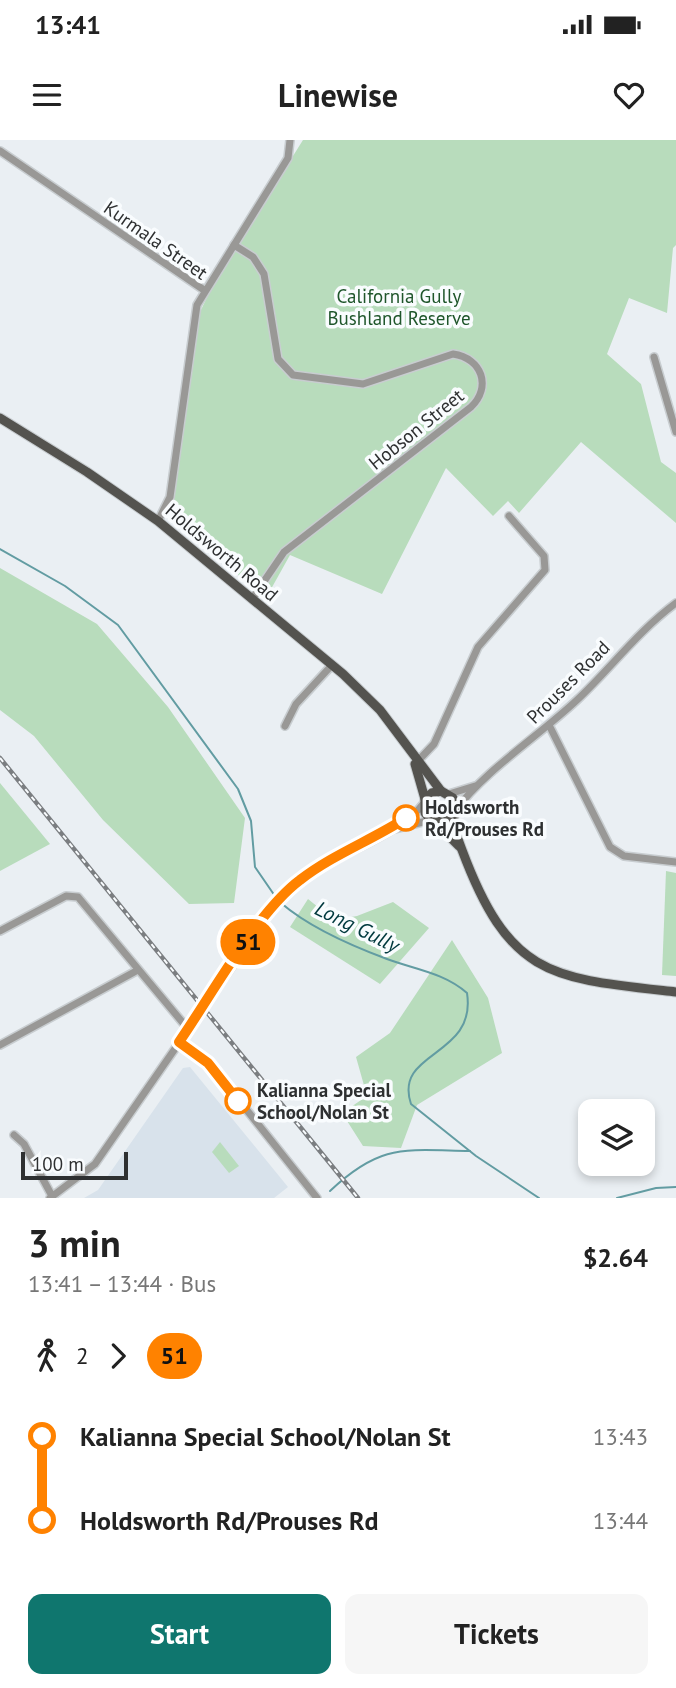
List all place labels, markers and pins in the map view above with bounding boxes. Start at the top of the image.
place label: Holdsworth Rd/Prouses Rd [425,795,544,841]
marker: Holdsworth Rd/Prouses Rd [393,805,419,831]
place label: Kalianna Special School/Nolan St [257,1078,392,1124]
marker: Kalianna Special School/Nolan St [225,1088,251,1114]

